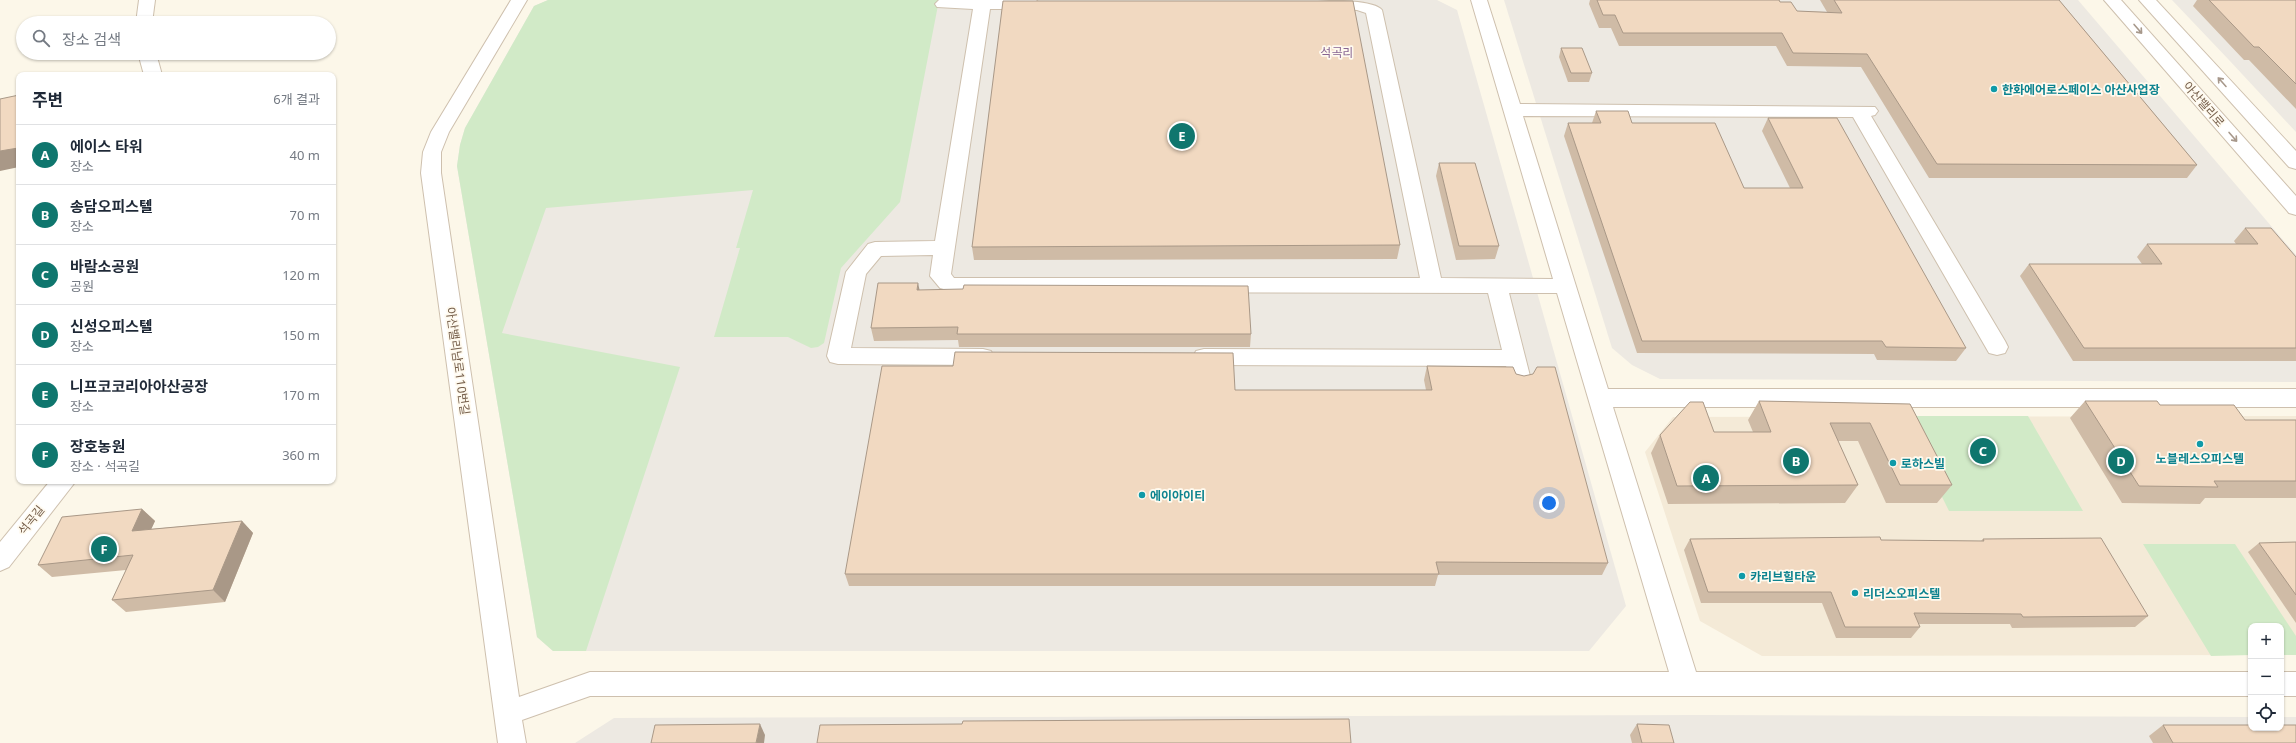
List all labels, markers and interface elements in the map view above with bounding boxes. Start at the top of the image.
search box [16,16,336,60]
one-way arrow [2134,24,2143,35]
icon: search [30,27,52,49]
text: 장소 검색 [62,29,121,49]
district label: 석곡리 [1320,44,1354,61]
one-way arrow [2218,77,2227,88]
street label: 아산밸리로 [2179,78,2229,130]
place label: 한화에어로스페이스 아산사업장 [2002,81,2160,98]
marker: 한화에어로스페이스 아산사업장 [1989,84,1999,94]
text: 주변 [32,88,63,111]
text: 6개 결과 [273,90,320,108]
pin: E [1169,121,1195,151]
one-way arrow [2229,132,2238,143]
text: 에이스 타워 [70,136,143,156]
text: A [41,146,50,164]
text: 40 m [290,146,320,164]
text: 장소 [70,157,94,175]
text: 송담오피스텔 [70,196,153,216]
text: B [41,206,49,224]
text: 70 m [290,206,320,224]
text: 장소 [70,217,94,235]
text: 바람소공원 [70,256,139,276]
text: C [41,266,49,284]
text: 120 m [282,266,320,284]
text: 공원 [70,277,94,295]
street label: 아산밸리남로110번길 [442,306,474,416]
text: 신성오피스텔 [70,316,153,336]
text: D [40,326,50,344]
text: 150 m [282,326,320,344]
text: 장소 [70,337,94,355]
text: 니프코코리아아산공장 [70,376,208,396]
text: E [41,386,49,404]
text: 170 m [282,386,320,404]
text: 장소 [70,397,94,415]
text: 장호농원 [70,436,125,456]
pin: C [1970,436,1996,466]
marker: 노블레스오피스텔 [2195,439,2205,449]
text: F [41,446,49,464]
text: 360 m [282,446,320,464]
pin: B [1783,446,1809,476]
pin: D [2108,446,2134,476]
place label: 노블레스오피스텔 [2156,450,2244,467]
place label: 로하스빌 [1901,455,1945,472]
text: 장소 · 석곡길 [70,457,140,475]
marker: 로하스빌 [1888,458,1898,468]
pin: A [1693,463,1719,493]
place label: 에이아이티 [1150,487,1205,504]
marker: 에이아이티 [1137,490,1147,500]
your location [1539,493,1559,513]
street label: 석곡길 [14,502,48,538]
pin: F [91,534,117,564]
place label: 카리브힐타운 [1750,568,1816,585]
marker: 카리브힐타운 [1737,571,1747,581]
place label: 리더스오피스텔 [1863,585,1940,602]
marker: 리더스오피스텔 [1850,588,1860,598]
map controls [2248,623,2284,731]
button: + [2248,623,2284,659]
button: − [2248,659,2284,695]
button: locate [2248,695,2284,731]

